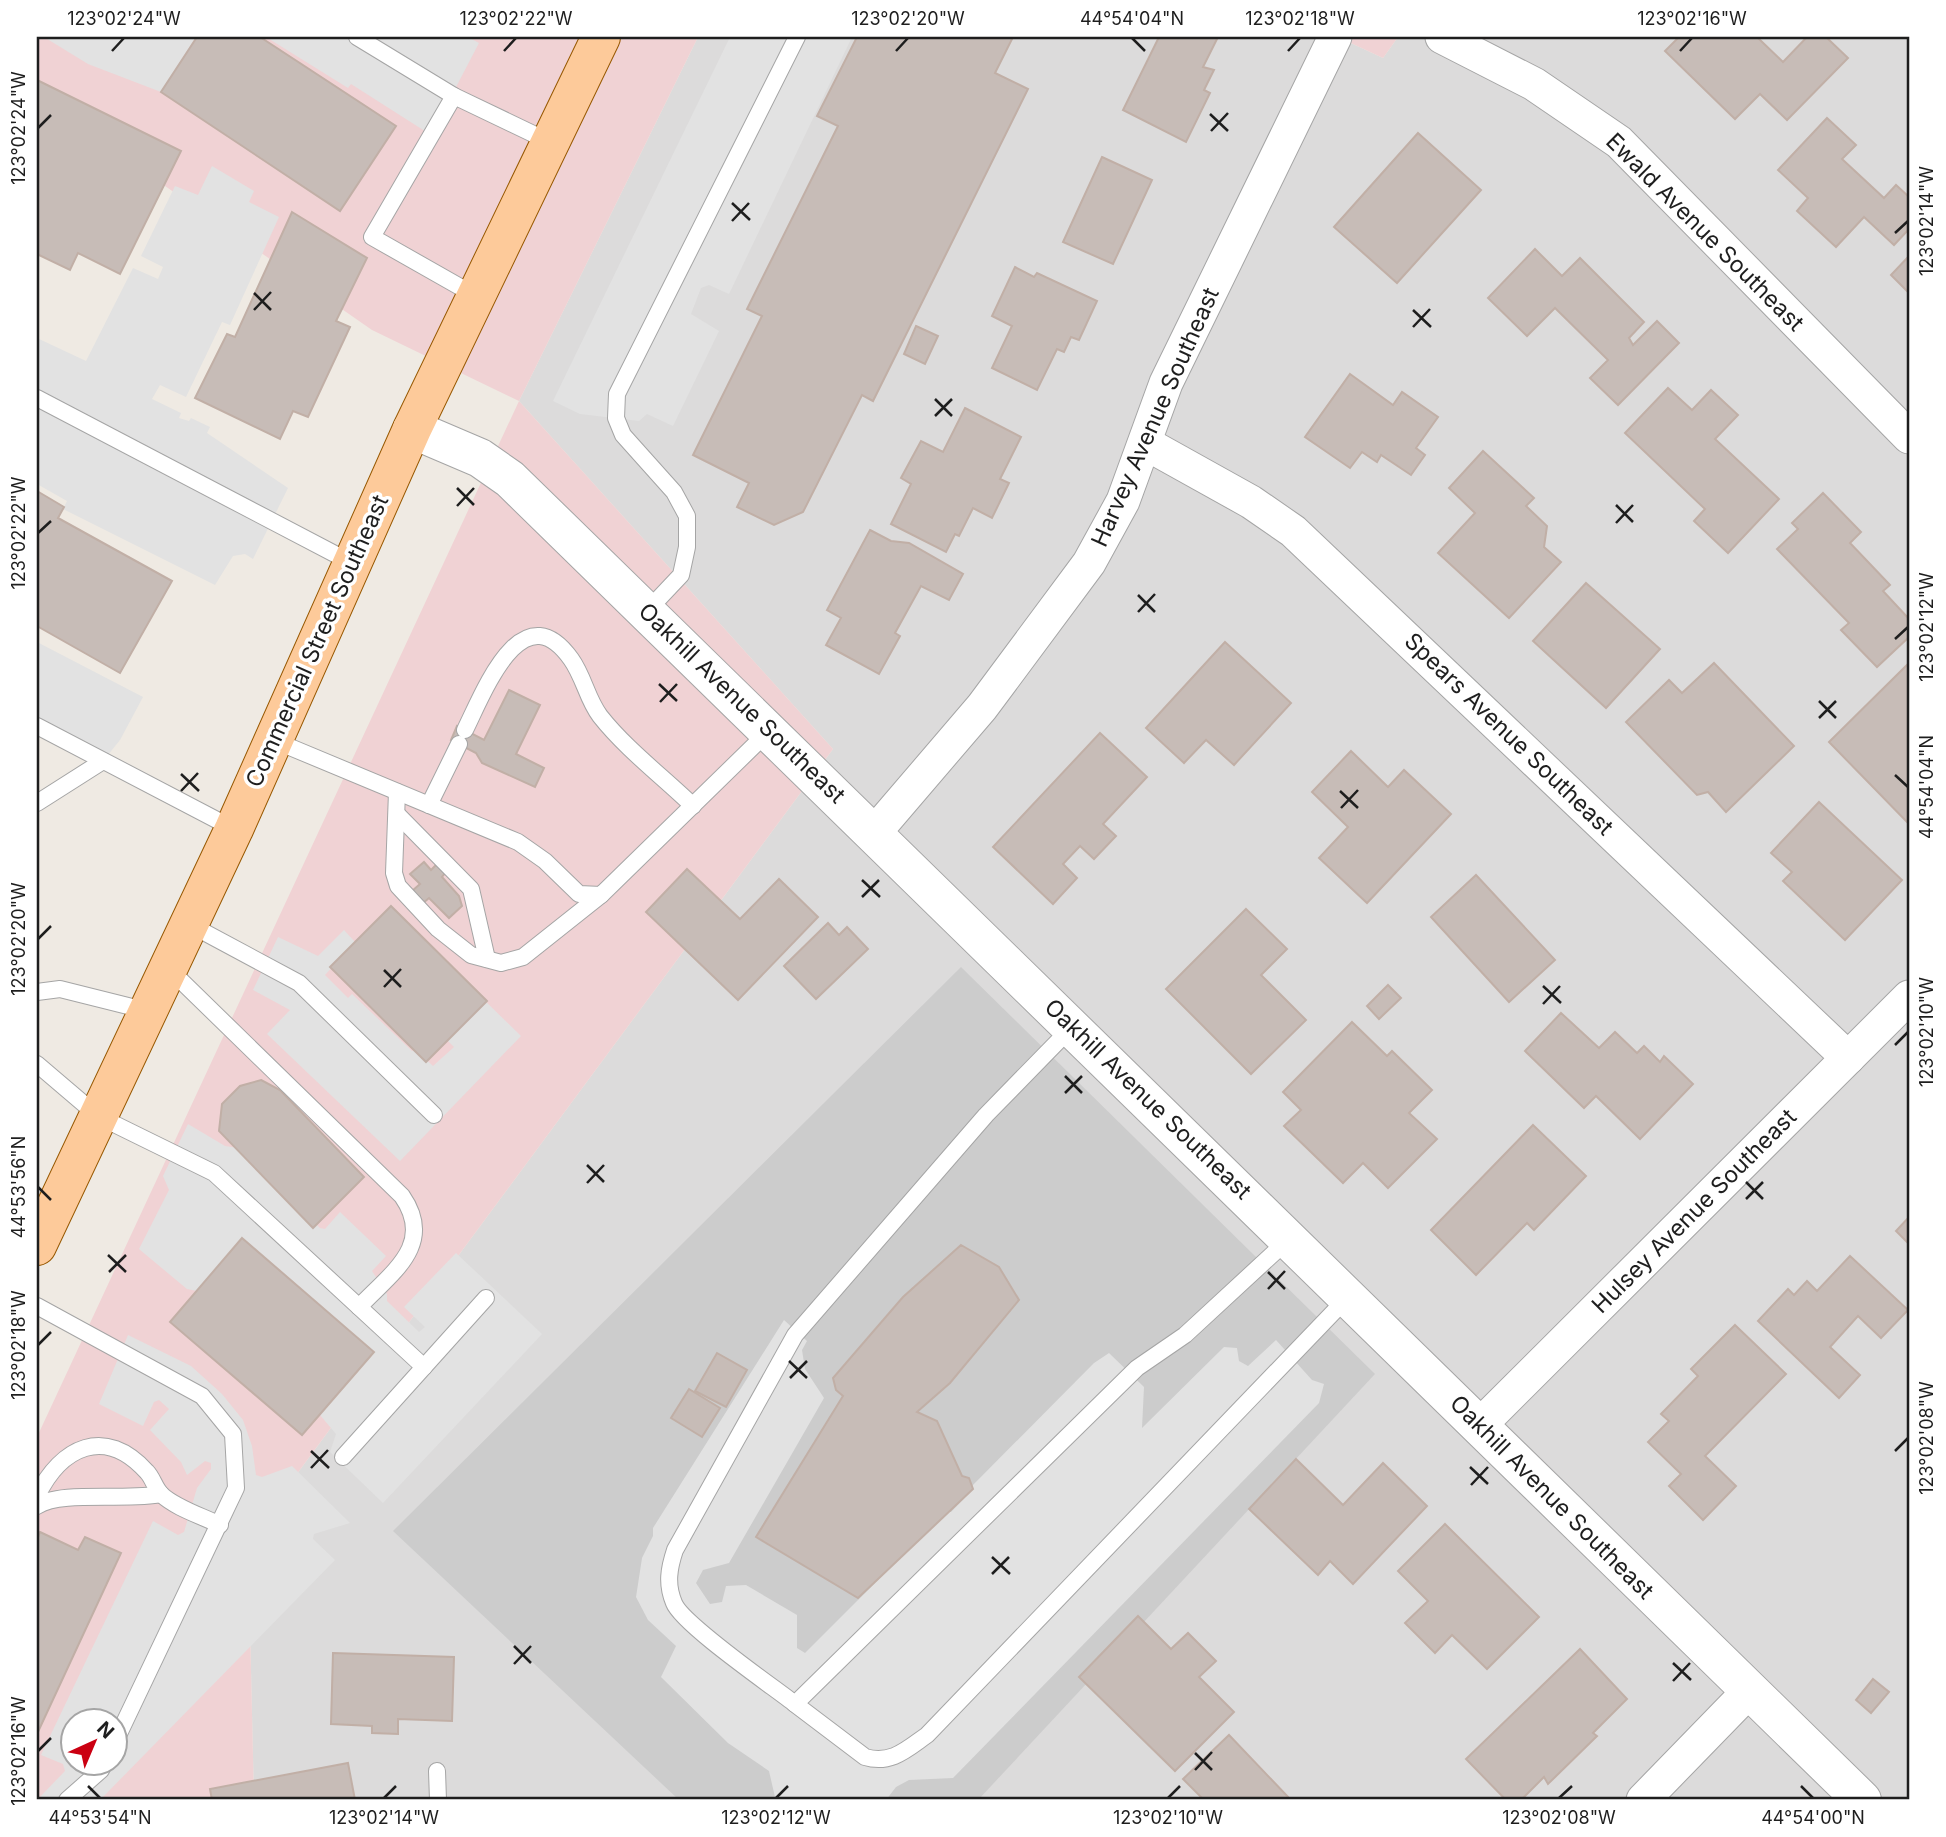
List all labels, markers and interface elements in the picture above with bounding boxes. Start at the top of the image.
text: 123°02'24"W [67,8,181,29]
text: 123°02'22"W [459,8,573,29]
text: 123°02'20"W [851,8,965,29]
text: 44°54'04"N [1080,8,1184,29]
text: 123°02'18"W [1245,8,1355,29]
text: 123°02'16"W [1637,8,1747,29]
text: 123°02'24"W [8,71,29,185]
street label: Ewald Avenue Southeast [1600,127,1810,337]
text: 123°02'14"W [1916,166,1937,276]
street label: Harvey Avenue Southeast [1085,283,1225,551]
text: 123°02'22"W [8,476,29,590]
street label: Commercial Street Southeast [240,490,394,792]
text: 123°02'12"W [1916,572,1937,682]
street label: Oakhill Avenue Southeast [633,597,852,809]
street label: Spears Avenue Southeast [1399,627,1620,841]
text: 44°54'04"N [1916,735,1937,839]
text: 123°02'20"W [8,882,29,996]
text: 123°02'10"W [1916,977,1937,1087]
street label: Oakhill Avenue Southeast [1039,993,1258,1205]
street label: Hulsey Avenue Southeast [1586,1103,1802,1319]
text: 44°53'56"N [8,1136,29,1238]
text: 123°02'18"W [8,1290,29,1400]
text: 123°02'08"W [1916,1381,1937,1495]
street label: Oakhill Avenue Southeast [1444,1389,1660,1605]
text: 123°02'16"W [8,1696,29,1806]
north arrow [60,1708,130,1778]
text: N [92,1717,119,1743]
text: 44°53'54"N [48,1807,152,1828]
text: 123°02'14"W [329,1807,439,1828]
text: 123°02'12"W [721,1807,831,1828]
text: 123°02'10"W [1113,1807,1223,1828]
text: 123°02'08"W [1502,1807,1616,1828]
text: 44°54'00"N [1761,1807,1865,1828]

